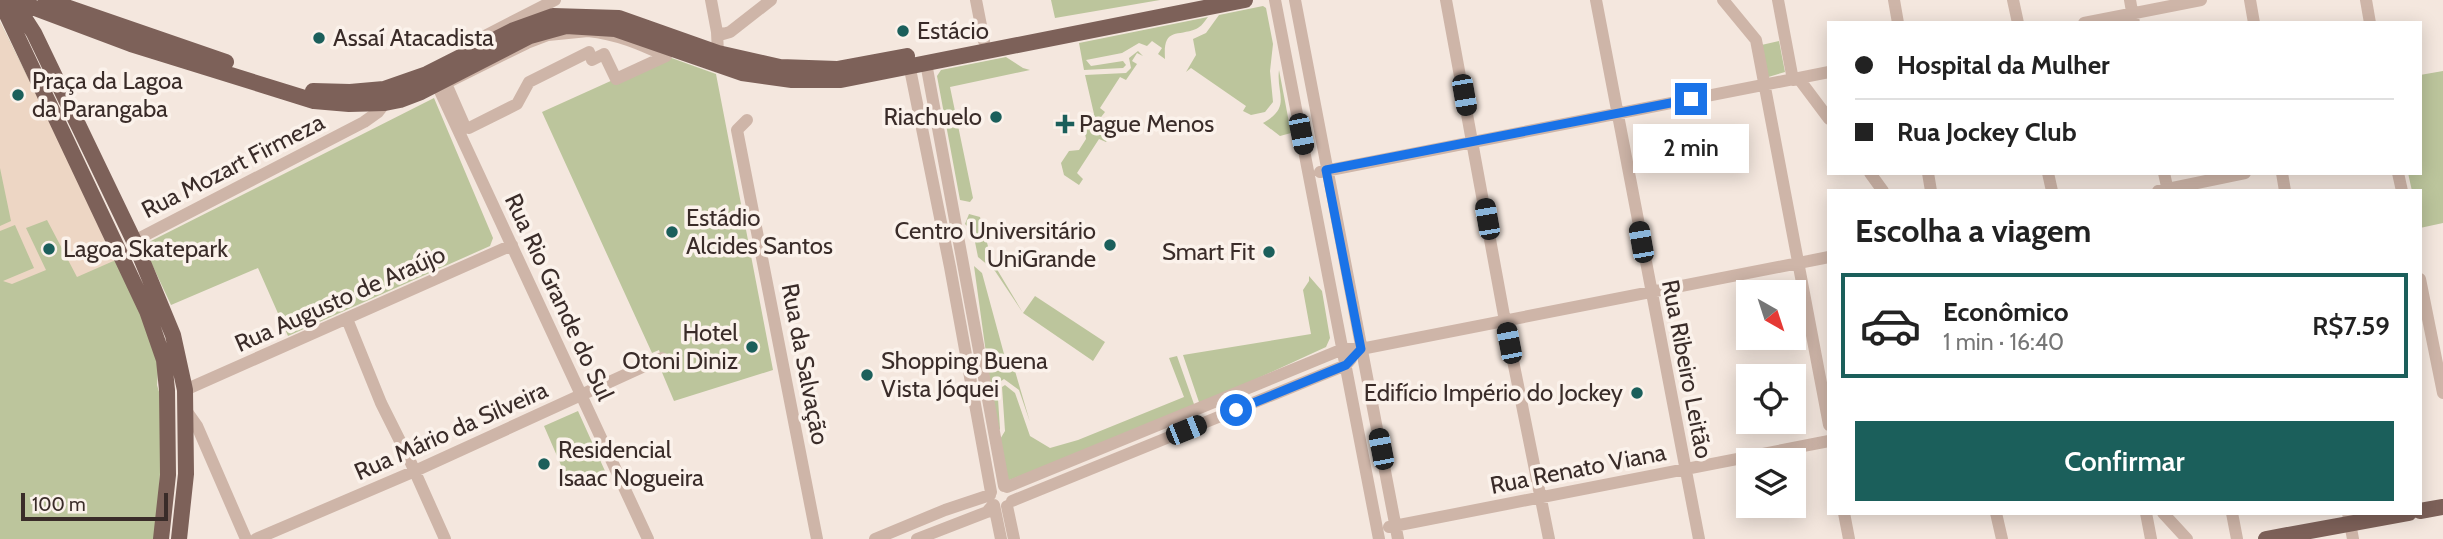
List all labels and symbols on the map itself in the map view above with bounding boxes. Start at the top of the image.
place label: Estácio [917,16,989,45]
place label: Assaí Atacadista [333,23,494,52]
marker: Estácio [895,23,911,39]
marker: Assaí Atacadista [311,30,327,46]
place label: Praça da Lagoa da Parangaba [32,66,183,123]
car [1451,72,1478,118]
route end [1675,83,1707,115]
marker: Praça da Lagoa da Parangaba [10,87,26,103]
place label: Riachuelo [884,102,982,131]
street label: Rua Mozart Firmeza [137,107,329,224]
marker: Riachuelo [988,109,1004,125]
place label: Pague Menos [1079,109,1214,138]
car [1287,111,1316,157]
marker: Pague Menos [1057,116,1073,132]
callout: 2 min [1633,124,1749,172]
street label: Rua Rio Grande do Sul [499,189,620,405]
car [1474,196,1501,242]
place label: Estádio Alcides Santos [686,203,833,260]
place label: Centro Universitário UniGrande [895,216,1096,273]
car [1628,219,1655,265]
marker: Estádio Alcides Santos [664,224,680,240]
place label: Lagoa Skatepark [63,234,228,263]
marker: Centro Universitário UniGrande [1102,237,1118,253]
place label: Smart Fit [1162,237,1255,266]
street label: Rua Augusto de Araújo [230,239,450,358]
marker: Lagoa Skatepark [41,241,57,257]
marker: Smart Fit [1261,244,1277,260]
street label: Rua Ribeiro Leitão [1656,277,1719,461]
north arrow [1736,280,1806,350]
street label: Rua da Salvação [776,281,835,447]
place label: Hotel Otoni Diniz [622,318,738,375]
car [1495,320,1524,366]
marker: Hotel Otoni Diniz [744,339,760,355]
place label: Shopping Buena Vista Jóquei [881,346,1048,403]
marker: Shopping Buena Vista Jóquei [859,367,875,383]
street label: Rua Mário da Silveira [350,375,552,486]
place label: Edifício Império do Jockey [1364,378,1623,407]
marker: Edifício Império do Jockey [1629,385,1645,401]
route start [1220,394,1252,426]
car [1163,412,1210,448]
car [1367,426,1396,472]
place label: Residencial Isaac Nogueira [558,435,704,492]
street label: Rua Renato Viana [1488,437,1669,500]
marker: Residencial Isaac Nogueira [536,456,552,472]
scale bar [21,490,168,522]

